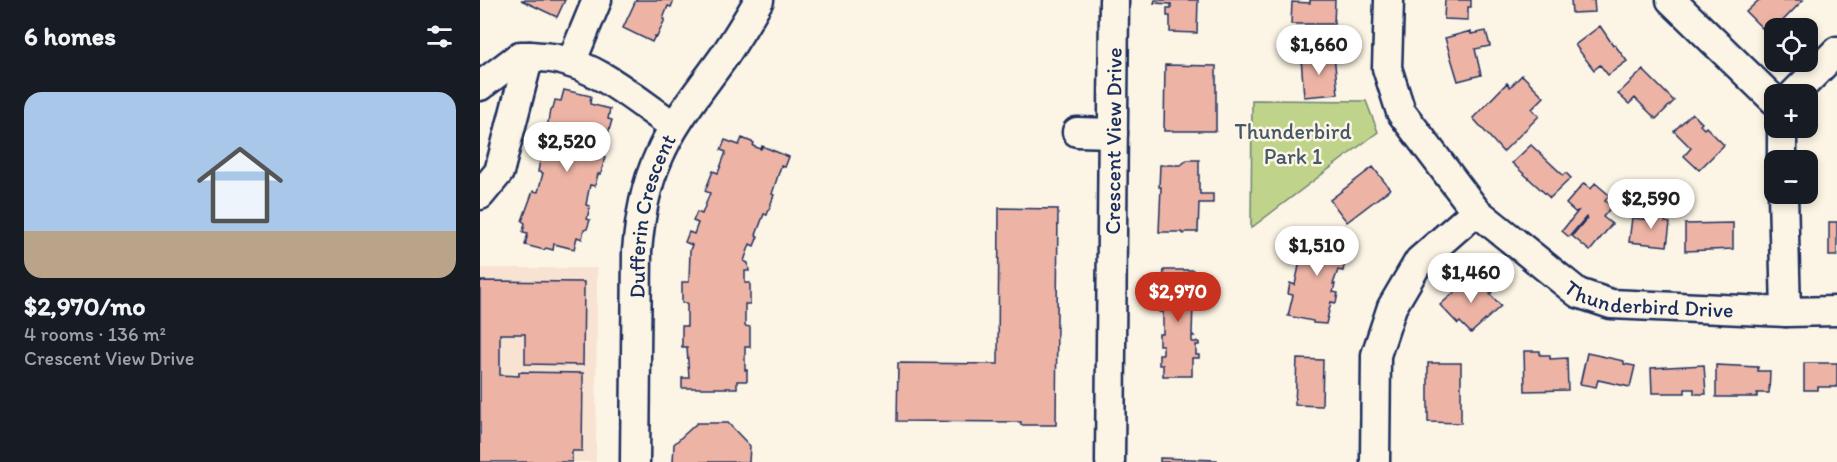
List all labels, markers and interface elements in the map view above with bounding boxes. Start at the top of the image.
map controls [1764,18,1818,204]
button: locate [1764,18,1818,72]
text: 6 homes [24,20,116,52]
icon: filters [423,20,456,53]
pin: $1,660 [1270,25,1368,76]
text: $1,660 [1290,32,1348,56]
street label: Crescent View Drive [1099,47,1128,235]
button: + [1764,84,1818,138]
park label: Thunderbird Park 1 [1234,118,1352,170]
pin: $2,520 [518,122,616,173]
text: $2,520 [538,129,596,153]
street label: Dufferin Crescent [624,129,682,298]
icon: home [186,131,294,239]
button: − [1764,150,1818,204]
pin: $2,590 [1602,179,1700,230]
text: $2,590 [1622,186,1680,210]
pin: $1,510 [1268,226,1366,277]
text: $1,510 [1289,233,1345,257]
pin: $1,460 [1422,253,1520,304]
text: $1,460 [1441,260,1501,284]
pin: $2,970 [1129,272,1227,323]
street label: Thunderbird Drive [1558,274,1734,324]
text: $2,970 [1149,279,1207,303]
text: $2,970/mo [24,290,146,322]
text: 4 rooms · 136 m² [24,322,166,346]
text: Crescent View Drive [24,346,194,370]

